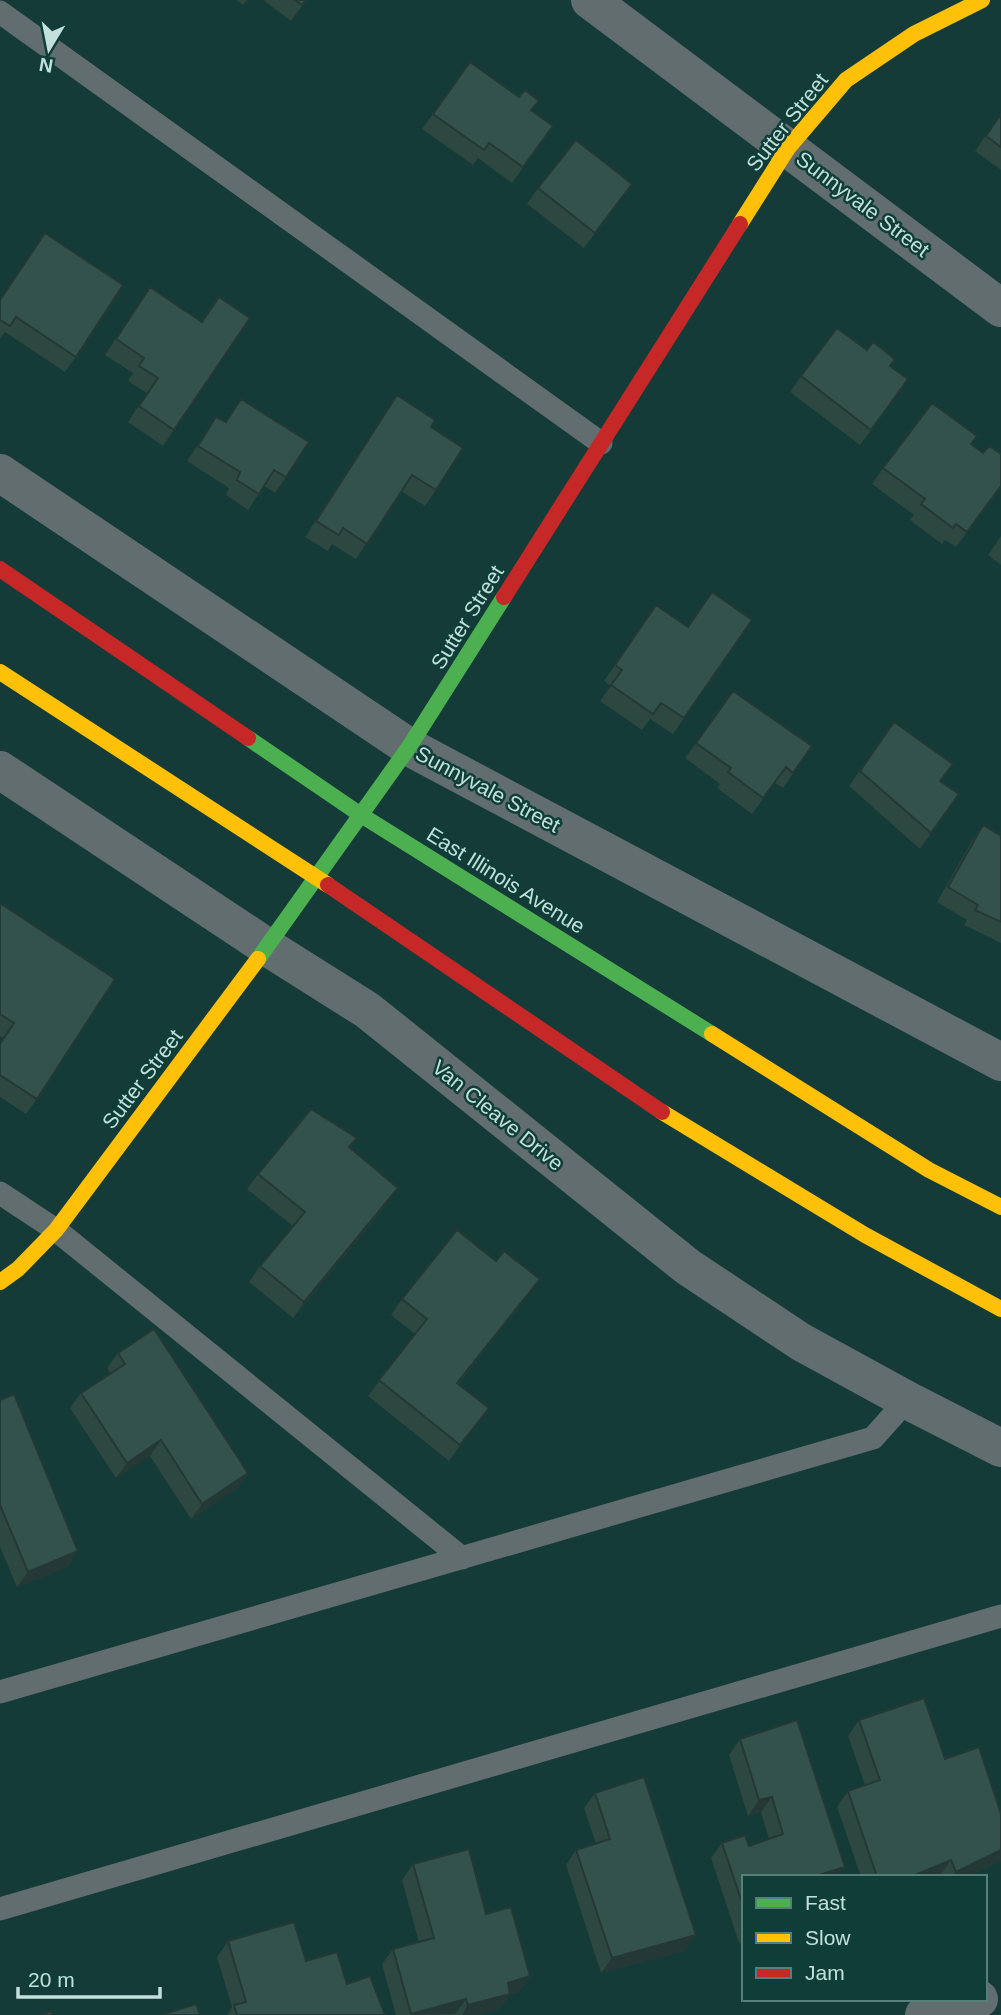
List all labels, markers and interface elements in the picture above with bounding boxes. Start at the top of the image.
north arrow [14,14,84,84]
text: N [38,54,55,77]
street label: Sutter Street [742,68,832,176]
street label: Sunnyvale Street [792,147,934,261]
street label: Sutter Street [426,561,508,673]
street label: Sunnyvale Street [412,741,564,837]
street label: East Illinois Avenue [423,822,589,938]
street label: Sutter Street [97,1025,187,1133]
street label: Van Cleave Drive [428,1055,568,1175]
legend [742,1875,987,2001]
text: Fast [805,1891,846,1914]
text: Slow [805,1926,851,1949]
scale bar [18,1955,159,1999]
text: Jam [805,1961,845,1984]
text: 20 m [28,1968,75,1991]

